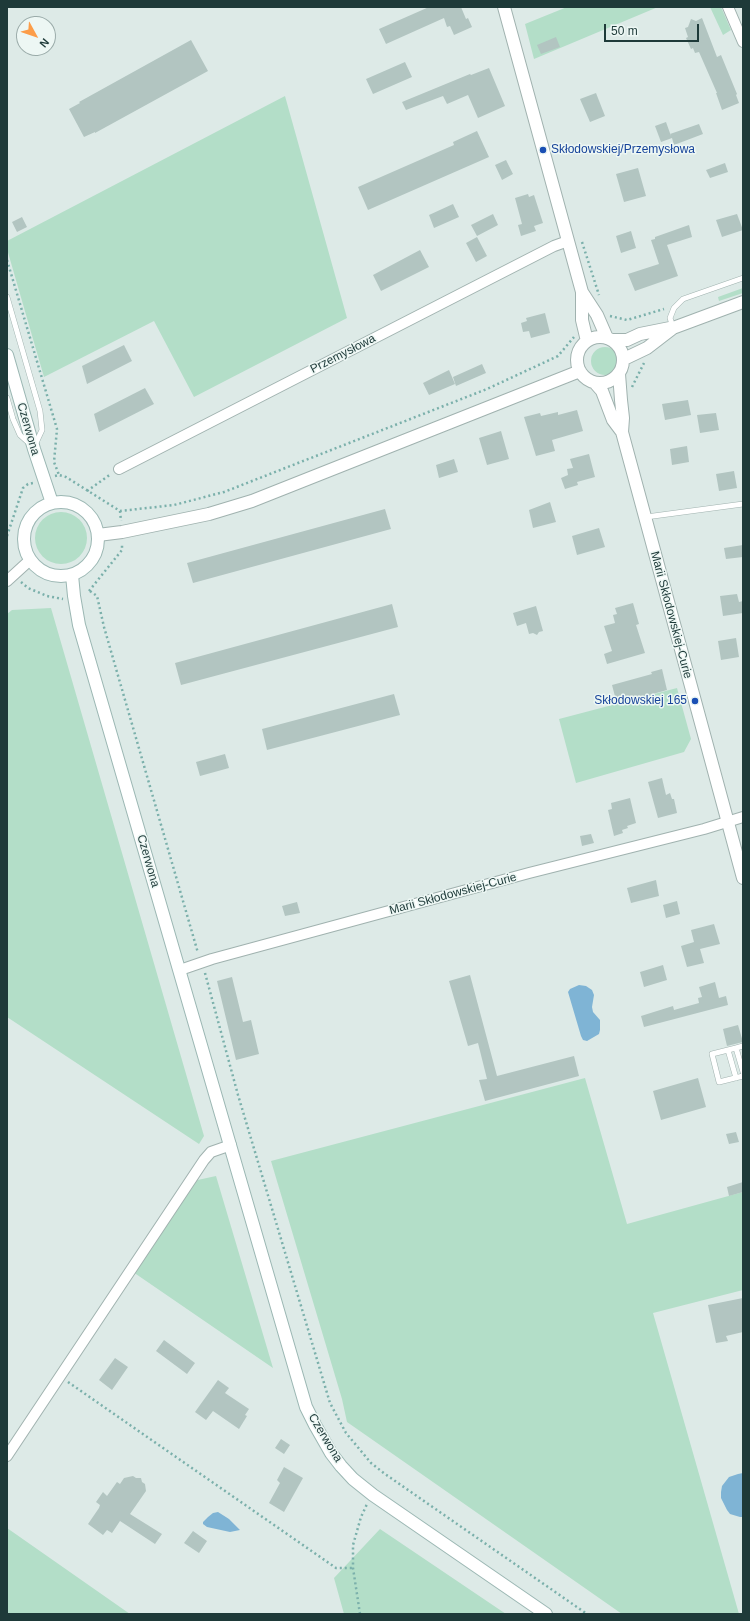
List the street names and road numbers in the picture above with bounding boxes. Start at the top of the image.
street label: Przemysłowa [308,331,378,377]
street label: Czerwona [14,401,42,457]
street label: Marii Skłodowskiej-Curie [647,550,695,680]
street label: Czerwona [134,833,162,889]
street label: Marii Skłodowskiej-Curie [388,870,518,918]
street label: Czerwona [305,1411,345,1465]

